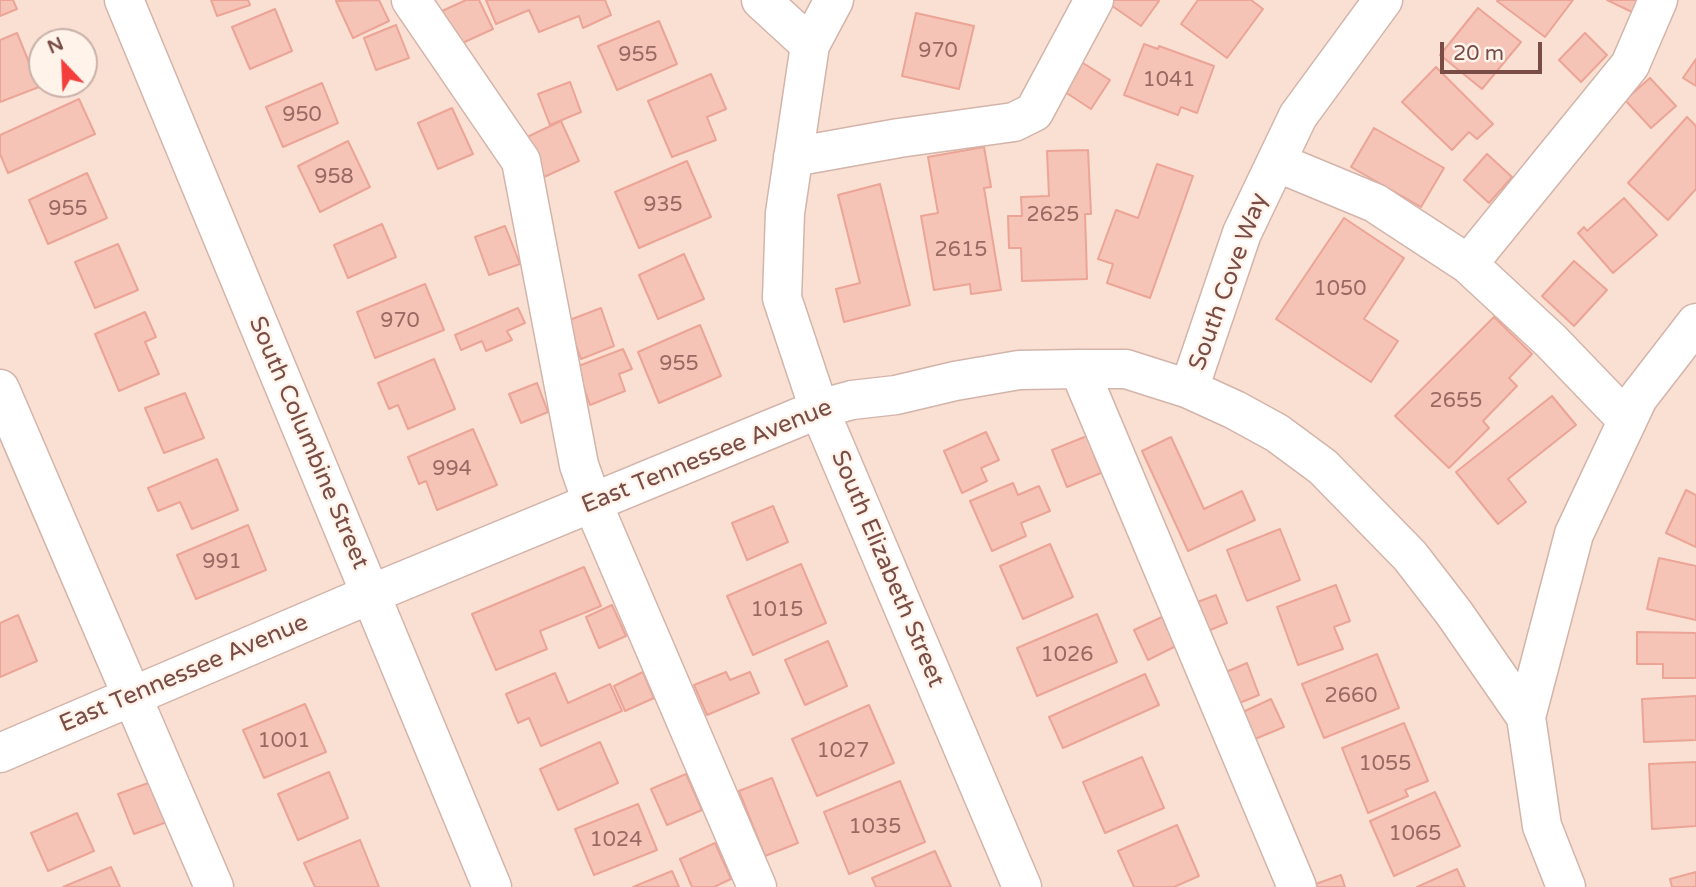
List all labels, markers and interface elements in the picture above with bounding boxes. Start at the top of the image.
north arrow [28,28,98,98]
scale bar [1444,28,1546,72]
text: N [44,32,67,59]
house number: 970 [918,38,958,64]
text: 20 m [1453,41,1504,66]
house number: 955 [618,42,658,68]
house number: 1041 [1143,67,1195,93]
house number: 950 [282,102,322,128]
house number: 958 [314,164,354,190]
street label: South Cove Way [1184,189,1274,375]
house number: 935 [643,192,683,218]
house number: 955 [48,196,88,222]
house number: 2625 [1027,202,1079,228]
house number: 2615 [935,237,987,263]
house number: 1050 [1314,276,1366,302]
house number: 970 [380,308,420,334]
street label: South Columbine Street [242,312,374,574]
house number: 955 [659,351,699,377]
house number: 2655 [1430,388,1482,414]
street label: East Tennessee Avenue [578,394,836,520]
street label: South Elizabeth Street [824,446,950,692]
house number: 994 [432,456,472,482]
house number: 991 [202,549,242,575]
house number: 1015 [751,597,803,623]
street label: East Tennessee Avenue [55,609,313,739]
house number: 1026 [1041,642,1093,668]
house number: 2660 [1325,683,1377,709]
house number: 1001 [258,728,310,754]
house number: 1027 [817,738,869,764]
house number: 1055 [1359,751,1411,777]
house number: 1035 [849,814,901,840]
house number: 1065 [1389,821,1441,847]
house number: 1024 [590,827,642,853]

